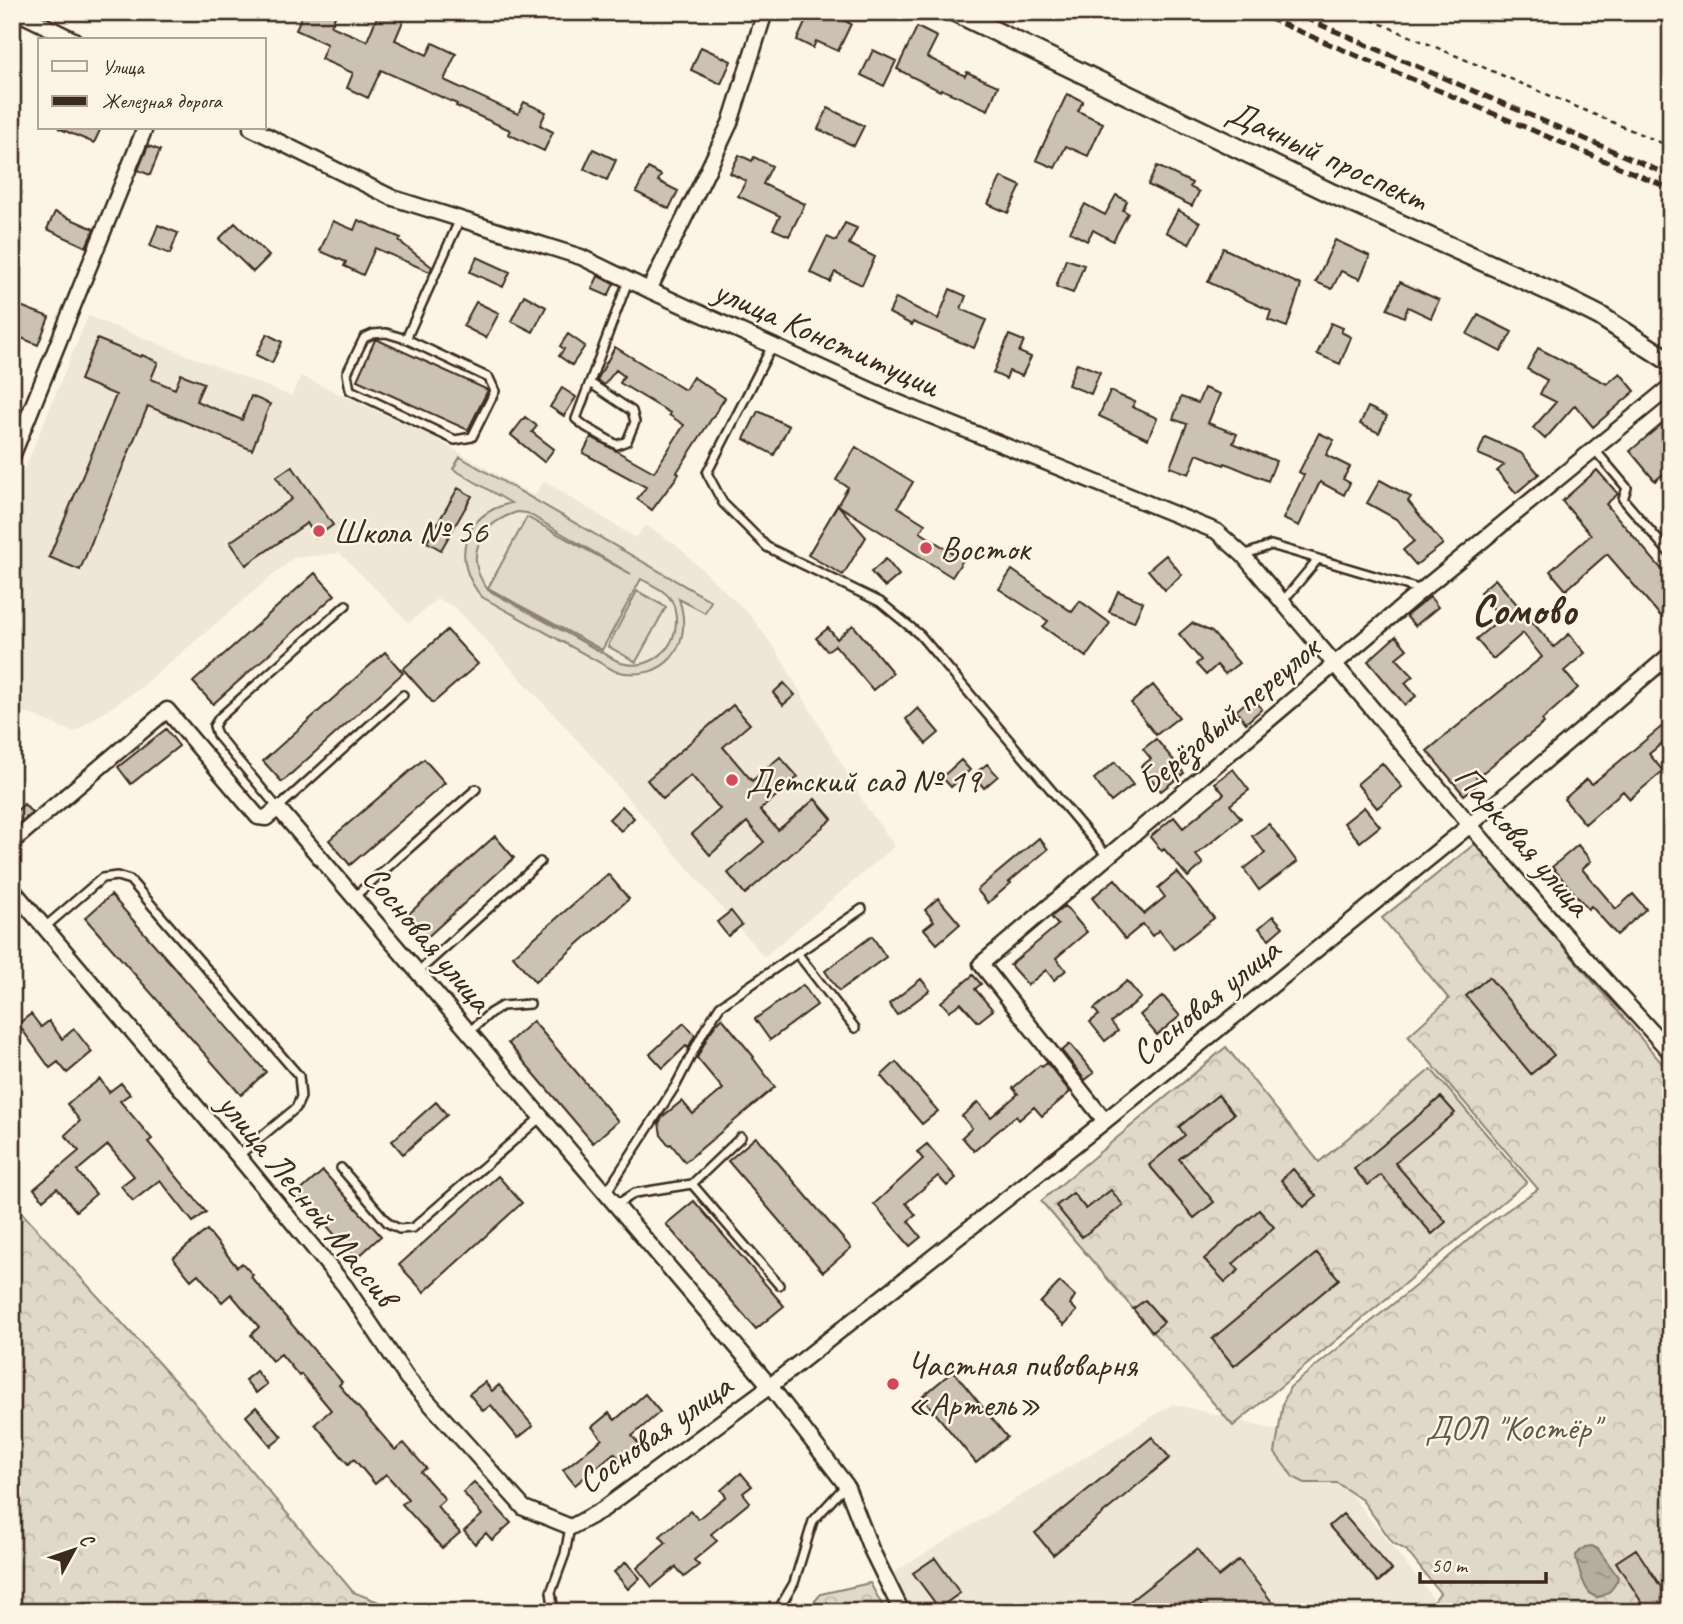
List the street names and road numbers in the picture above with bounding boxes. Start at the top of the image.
street label: Дачный проспект [1220,89,1437,222]
street label: улица Конституции [705,267,949,408]
street label: Берёзовый переулок [1128,624,1331,805]
street label: Парковая улица [1444,755,1603,927]
street label: Сосновая улица [353,855,504,1023]
street label: Сосновая улица [1122,926,1291,1075]
street label: улица Лесной Массив [206,1082,411,1320]
street label: Сосновая улица [568,1362,743,1503]

